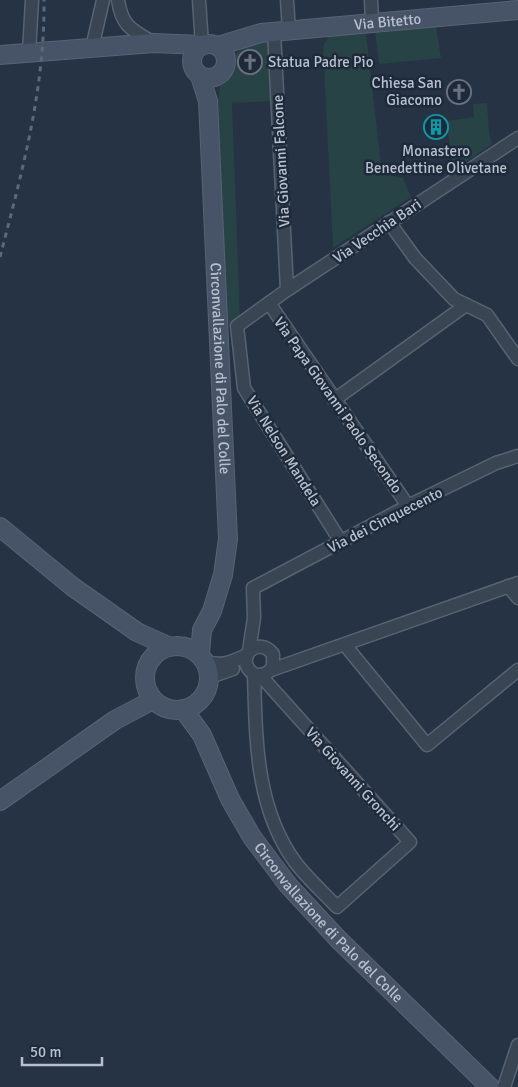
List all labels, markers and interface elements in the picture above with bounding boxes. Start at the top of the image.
street label: Via Bitetto [353,10,422,34]
church icon: Statua Padre Pio [237,49,263,75]
place label: Statua Padre Pio [268,53,374,71]
place label: Chiesa San Giacomo [372,74,442,109]
church icon: Chiesa San Giacomo [446,79,472,105]
street label: Via Giovanni Falcone [269,94,293,228]
building icon: Monastero Benedettine Olivetane [423,114,449,140]
place label: Monastero Benedettine Olivetane [365,142,507,177]
street label: Via Vecchia Bari [329,195,425,267]
street label: Circonvallazione di Palo del Colle [206,262,234,475]
street label: Via Papa Giovanni Paolo Secondo [270,313,406,497]
street label: Via Nelson Mandela [243,392,325,510]
street label: Via dei Cinquecento [324,483,446,557]
street label: Via Giovanni Gronchi [302,723,404,835]
street label: Circonvallazione di Palo del Colle [250,839,407,1006]
scale bar [22,1034,102,1066]
text: 50 m [30,1043,61,1061]

